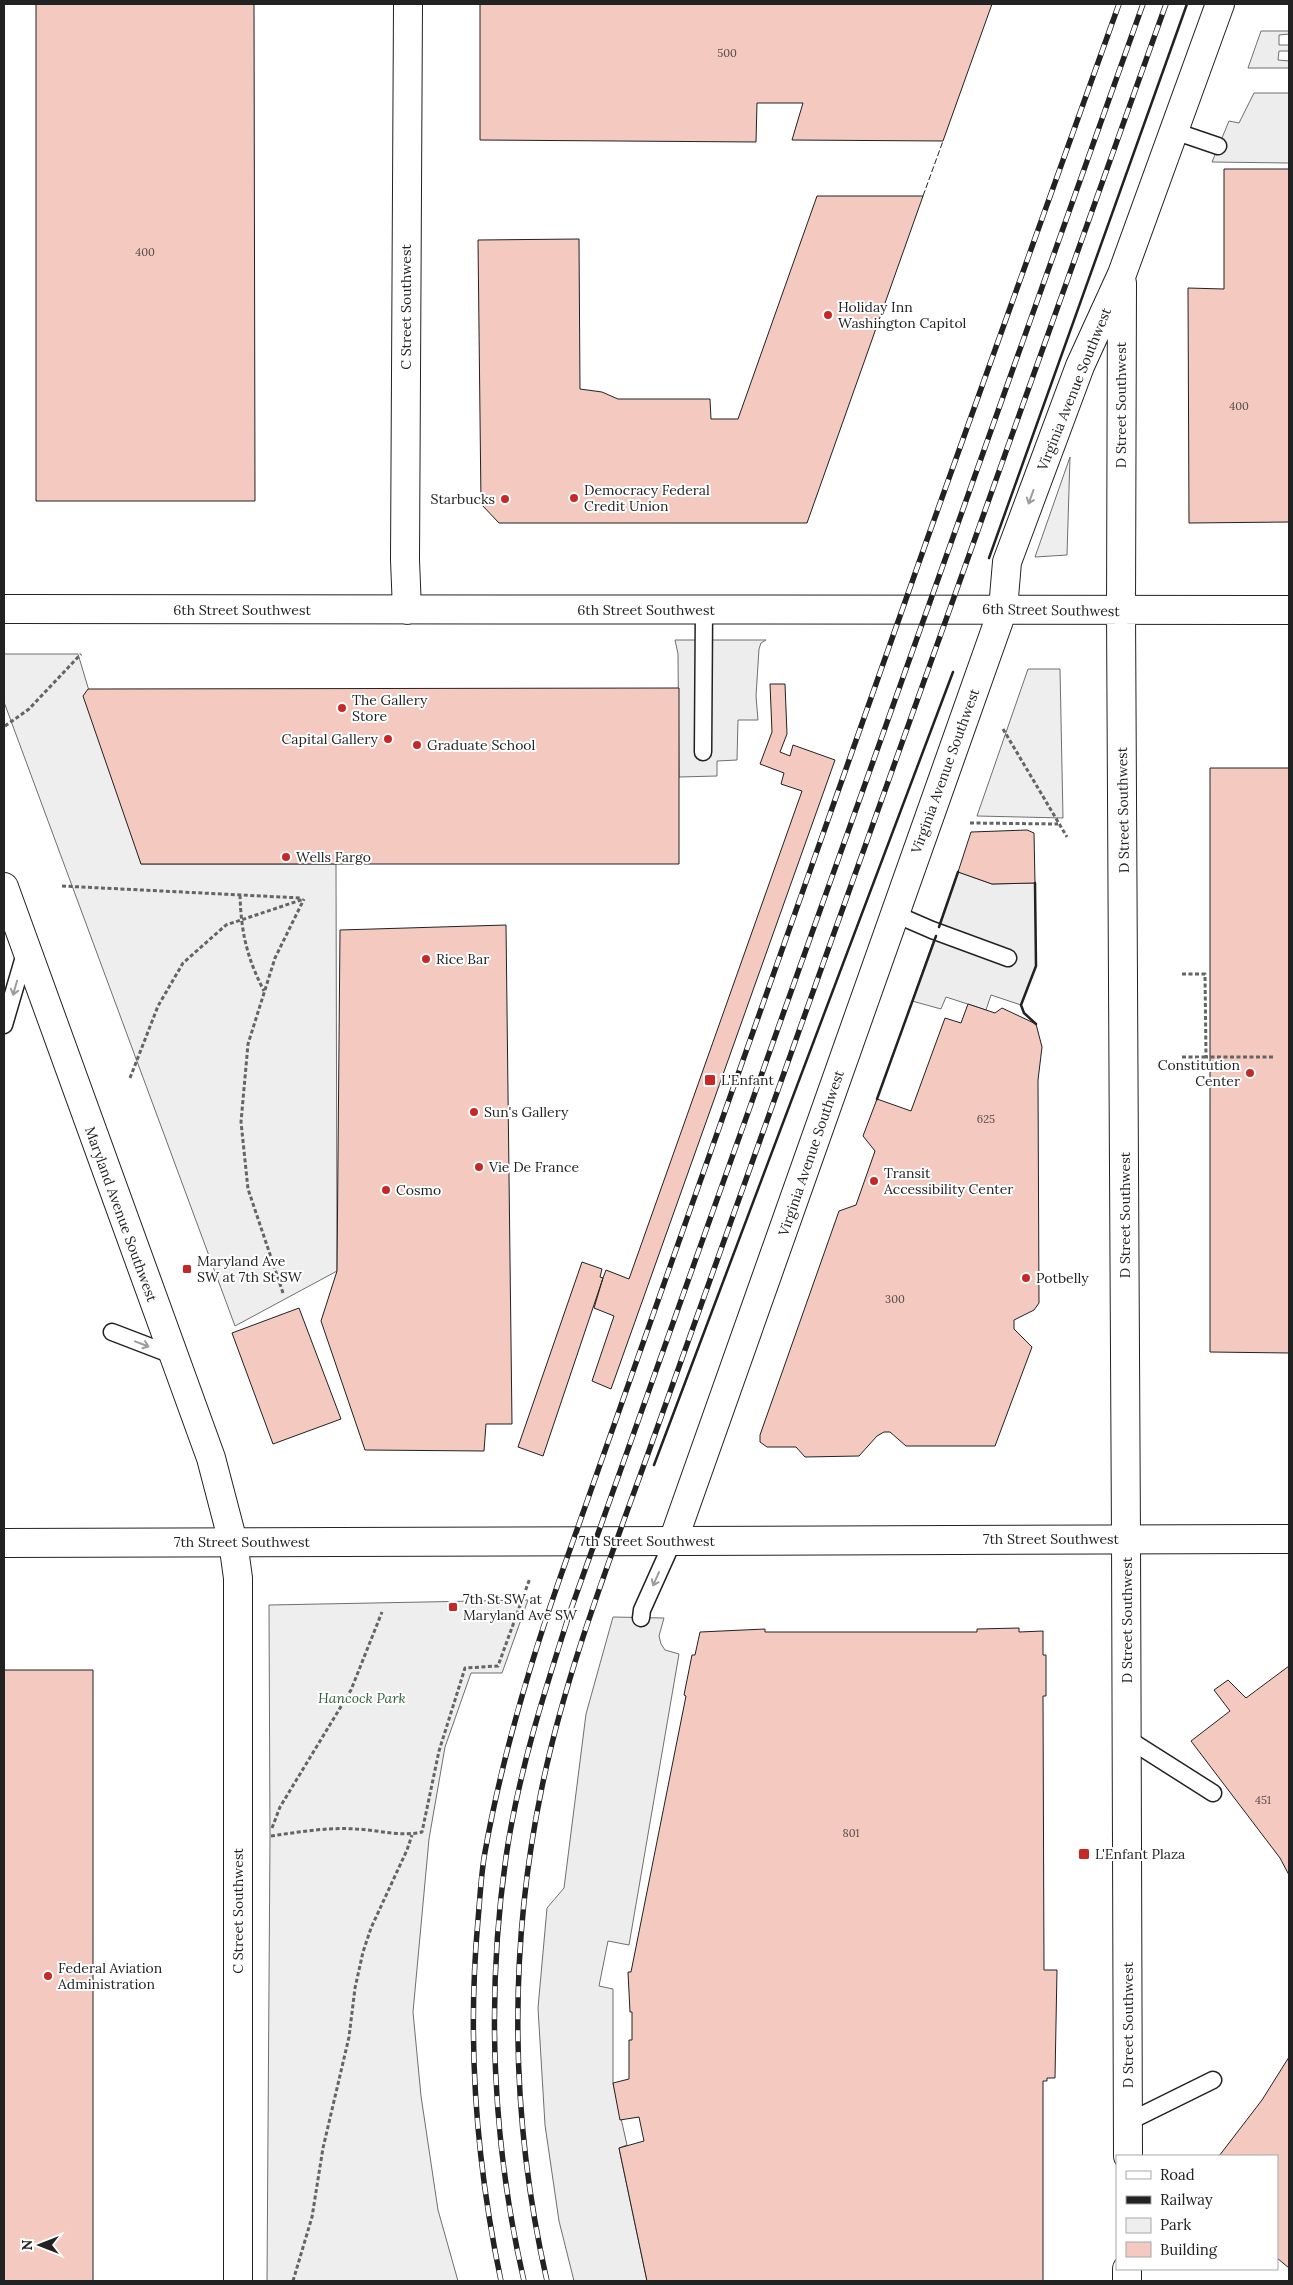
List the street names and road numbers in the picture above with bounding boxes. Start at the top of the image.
street label: C Street Southwest [397,244,415,370]
street label: Virginia Avenue Southwest [1033,304,1115,474]
street label: D Street Southwest [1112,341,1130,468]
street label: 6th Street Southwest [982,600,1121,620]
street label: 6th Street Southwest [173,601,311,619]
street label: 6th Street Southwest [577,601,715,619]
street label: Virginia Avenue Southwest [906,686,983,857]
street label: D Street Southwest [1113,746,1133,873]
street label: Virginia Avenue Southwest [774,1067,848,1239]
street label: Maryland Avenue Southwest [81,1124,161,1305]
street label: D Street Southwest [1116,1151,1134,1278]
street label: 7th Street Southwest [983,1530,1120,1548]
street label: 7th Street Southwest [579,1532,716,1550]
street label: 7th Street Southwest [174,1533,311,1551]
street label: D Street Southwest [1118,1556,1136,1683]
street label: C Street Southwest [229,1848,247,1974]
street label: D Street Southwest [1119,1961,1137,2088]

